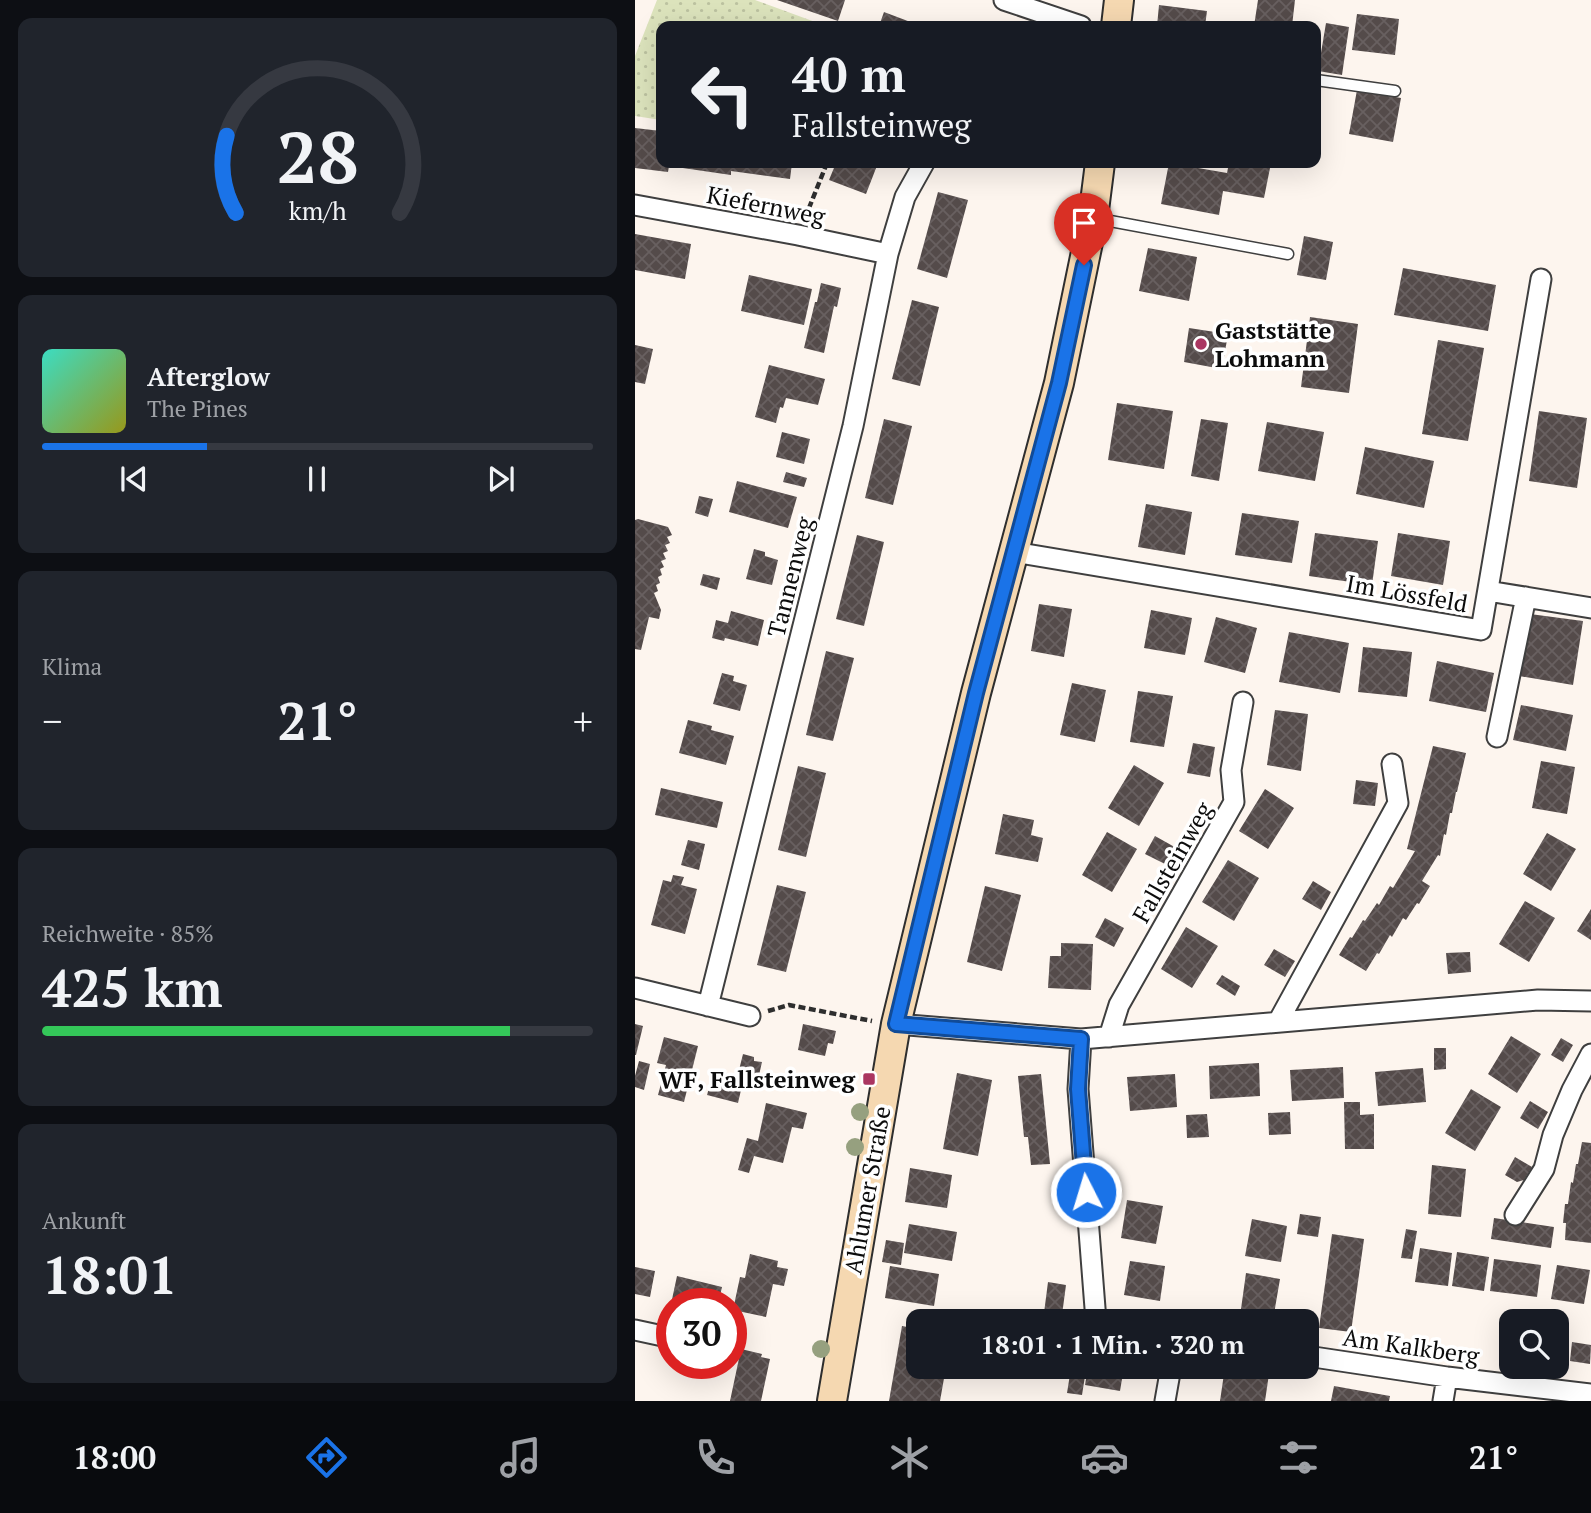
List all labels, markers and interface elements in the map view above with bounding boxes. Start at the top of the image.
text: 40 m [792,41,906,106]
icon: left [677,49,768,140]
text: Fallsteinweg [792,104,971,146]
text: 28 [276,108,359,205]
street label: Kiefernweg [704,178,828,232]
pin [1054,193,1114,265]
text: km/h [289,194,347,227]
icon: arrive [1065,204,1103,242]
place label: Gaststätte Lohmann [1215,314,1332,374]
marker: Gaststätte Lohmann [1193,336,1209,352]
text: Afterglow [147,359,270,393]
text: The Pines [147,393,248,424]
icon: previous [115,460,153,498]
icon: pause [298,460,336,498]
icon: next [482,460,520,498]
street label: Tannenweg [760,513,820,641]
street label: Im Lössfeld [1344,567,1470,619]
text: Klima [42,651,102,682]
text: 21° [277,686,358,755]
text: − [42,696,62,746]
text: + [573,696,593,746]
street label: Fallsteinweg [1125,796,1220,928]
text: Reichweite · 85% [42,918,214,949]
text: 425 km [42,953,223,1022]
place label: WF, Fallsteinweg [659,1063,855,1095]
marker: WF, Fallsteinweg [861,1071,877,1087]
street label: Ahlumer Straße [836,1104,898,1276]
position arrow [1049,1155,1123,1229]
text: Ankunft [42,1205,126,1236]
text: 18:01 [42,1240,177,1309]
speed limit sign: 30 [656,1288,747,1379]
map controls [1499,1309,1569,1379]
button: search [1499,1309,1569,1379]
street label: Am Kalkberg [1341,1321,1482,1371]
text: 18:01 · 1 Min. · 320 m [980,1327,1245,1361]
icon: directions [302,1433,351,1482]
icon: music [496,1433,545,1482]
icon: phone [691,1433,740,1482]
icon: climate [885,1433,934,1482]
icon: car [1080,1433,1129,1482]
icon: filters [1274,1433,1323,1482]
text: 18:00 [73,1436,156,1478]
text: 21° [1469,1436,1518,1478]

